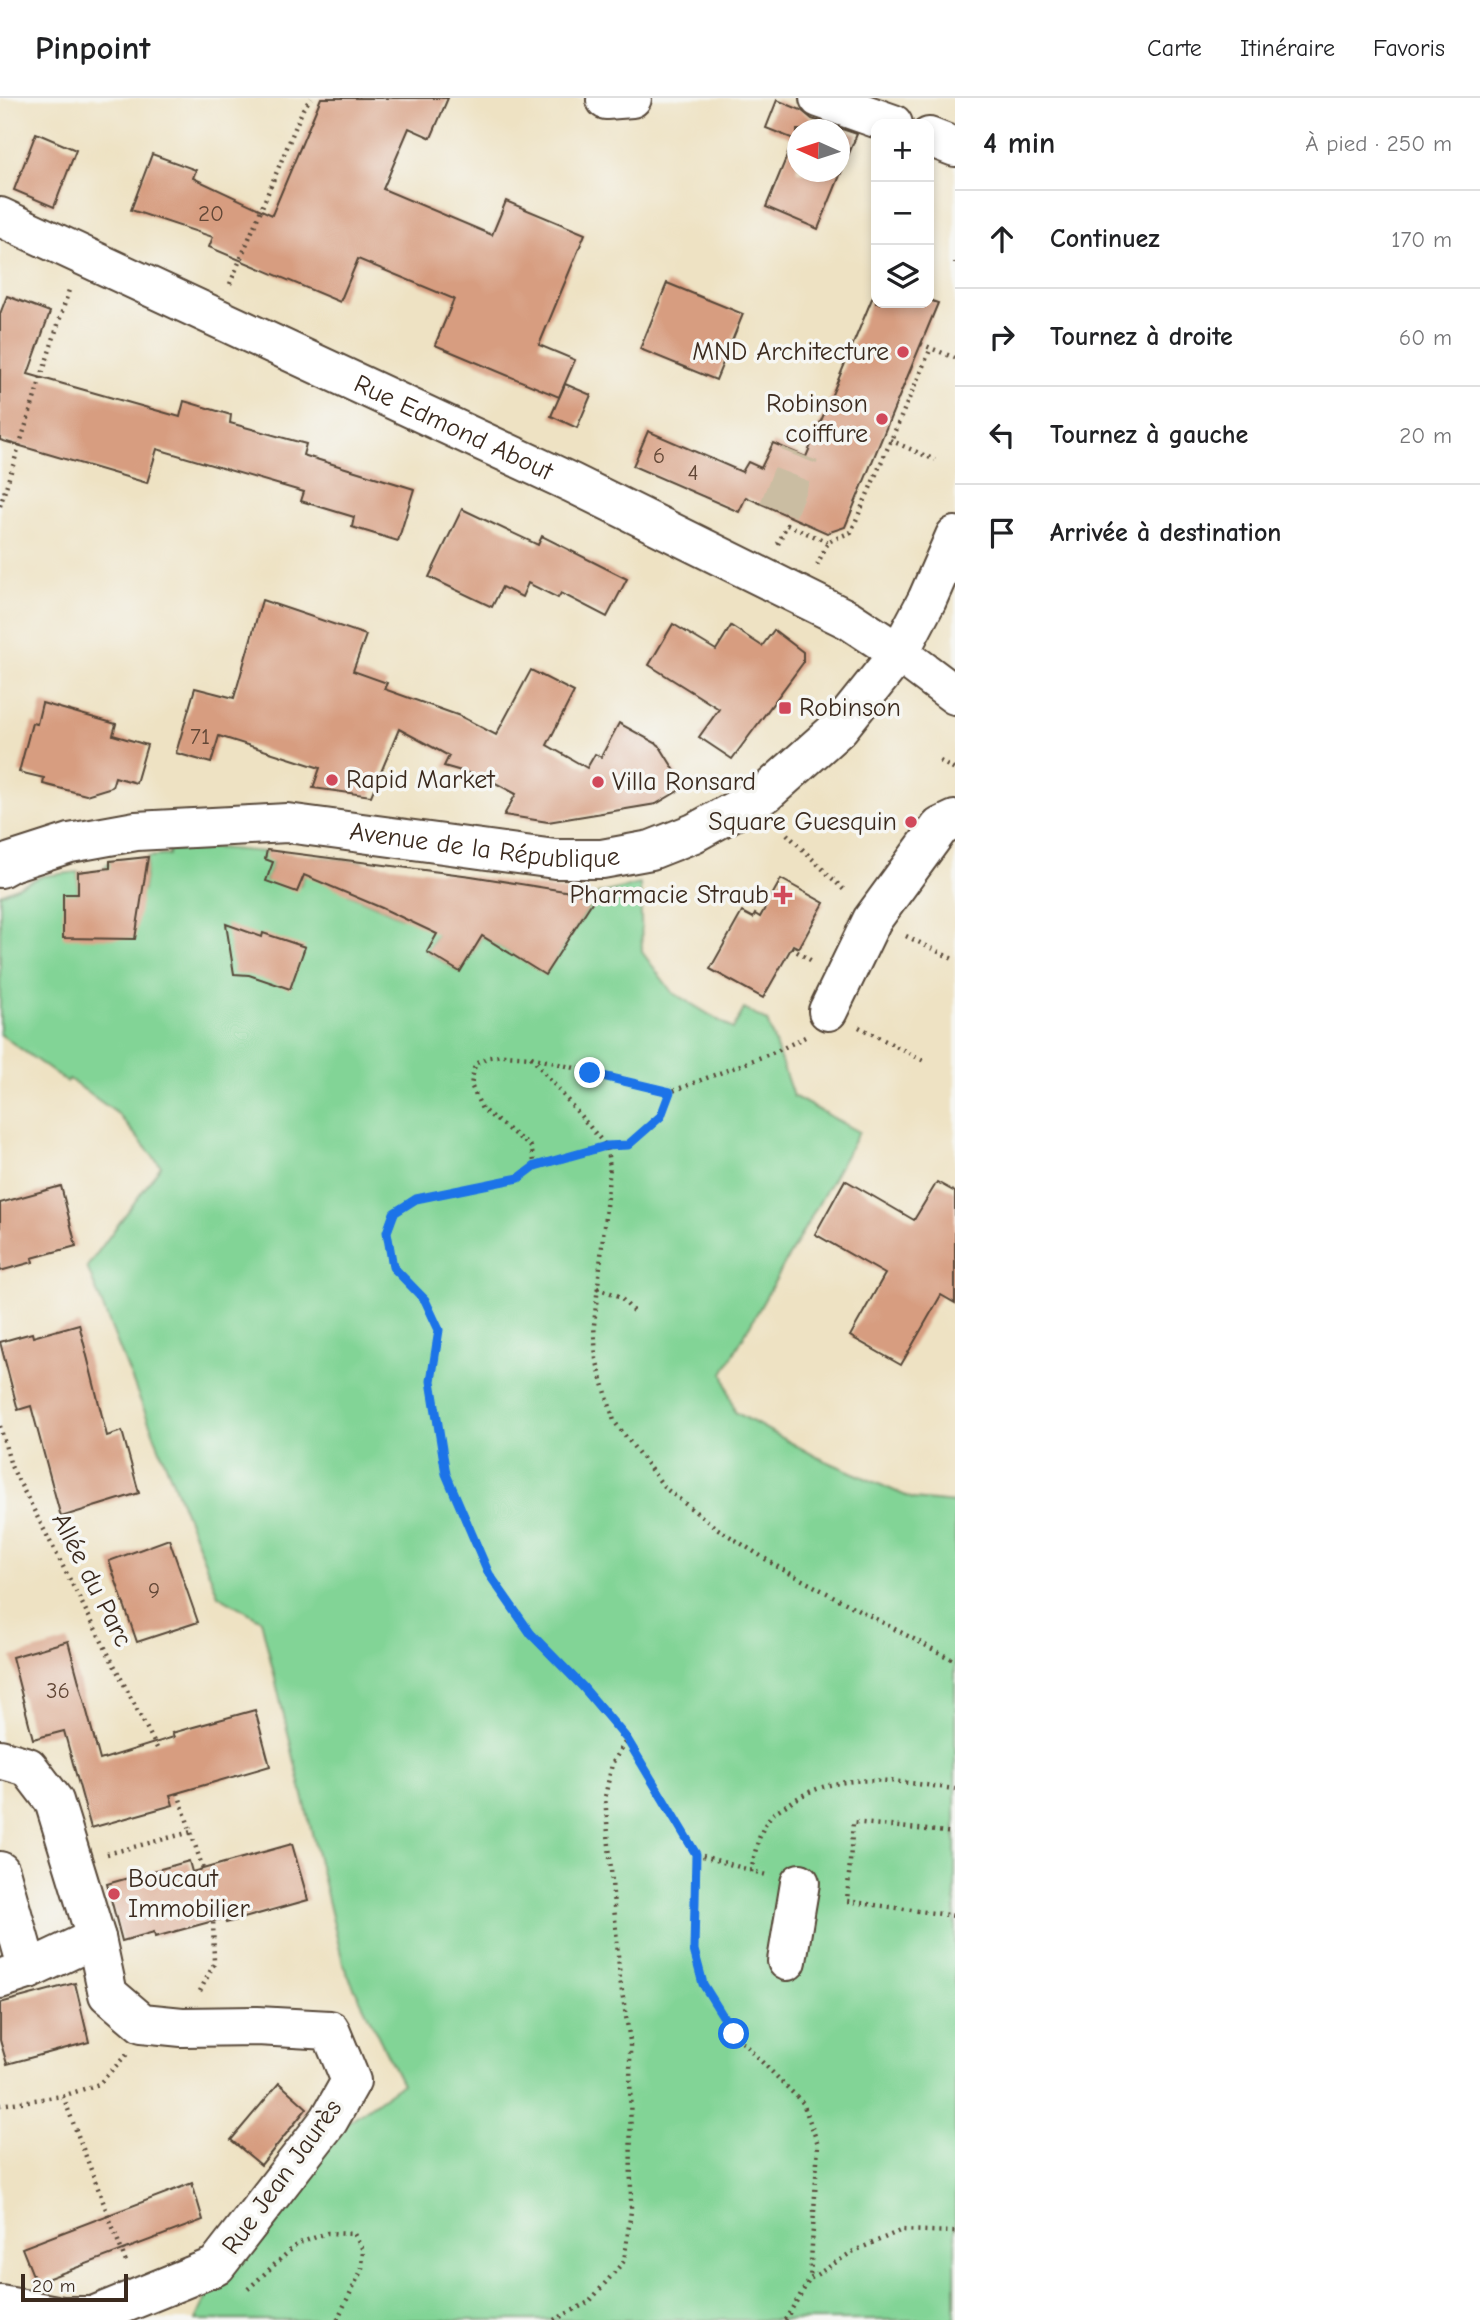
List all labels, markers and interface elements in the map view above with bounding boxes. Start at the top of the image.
text: Pinpoint [35,29,150,67]
text: Carte [1147,34,1202,62]
text: Itinéraire [1240,34,1335,62]
text: Favoris [1373,34,1445,62]
north arrow [787,119,850,182]
map controls [871,119,934,308]
button: + [871,119,934,182]
text: 4 min [983,126,1055,161]
text: À pied · 250 m [1305,130,1452,157]
button: − [871,182,934,245]
house number: 20 [198,200,224,227]
icon: ahead [983,220,1021,258]
text: Continuez [1050,224,1160,254]
text: 170 m [1391,226,1452,253]
button: layers [871,245,934,308]
icon: right [983,318,1021,356]
text: Tournez à droite [1050,322,1233,352]
text: 60 m [1399,324,1452,351]
place label: MND Architecture [692,337,889,367]
marker: MND Architecture [895,344,911,360]
street label: Rue Edmond About [349,369,559,488]
place label: Robinson coiffure [766,389,868,449]
marker: Robinson coiffure [874,411,890,427]
icon: left [983,416,1021,454]
text: Tournez à gauche [1050,420,1248,450]
text: 20 m [1399,422,1452,449]
house number: 6 [653,442,665,469]
house number: 4 [687,459,699,486]
icon: arrive [983,514,1021,552]
text: Arrivée à destination [1050,518,1281,548]
place label: Robinson [799,693,901,723]
marker: Robinson [777,700,793,716]
house number: 71 [190,723,210,750]
place label: Rapid Market [346,765,496,795]
place label: Villa Ronsard [612,767,756,797]
marker: Rapid Market [324,772,340,788]
marker: Villa Ronsard [590,774,606,790]
place label: Square Guesquin [708,807,897,837]
marker: Square Guesquin [903,814,919,830]
street label: Avenue de la République [348,817,622,874]
place label: Pharmacie Straub [569,880,769,910]
marker: Pharmacie Straub [775,887,791,903]
route end [574,1057,605,1088]
street label: Allée du Parc [46,1508,138,1652]
house number: 9 [148,1577,160,1604]
house number: 36 [46,1677,70,1704]
place label: Boucaut Immobilier [128,1864,250,1924]
marker: Boucaut Immobilier [106,1886,122,1902]
route start [718,2018,749,2049]
street label: Rue Jean Jaurès [216,2094,348,2260]
scale bar [21,2271,128,2303]
text: 20 m [32,2275,76,2297]

